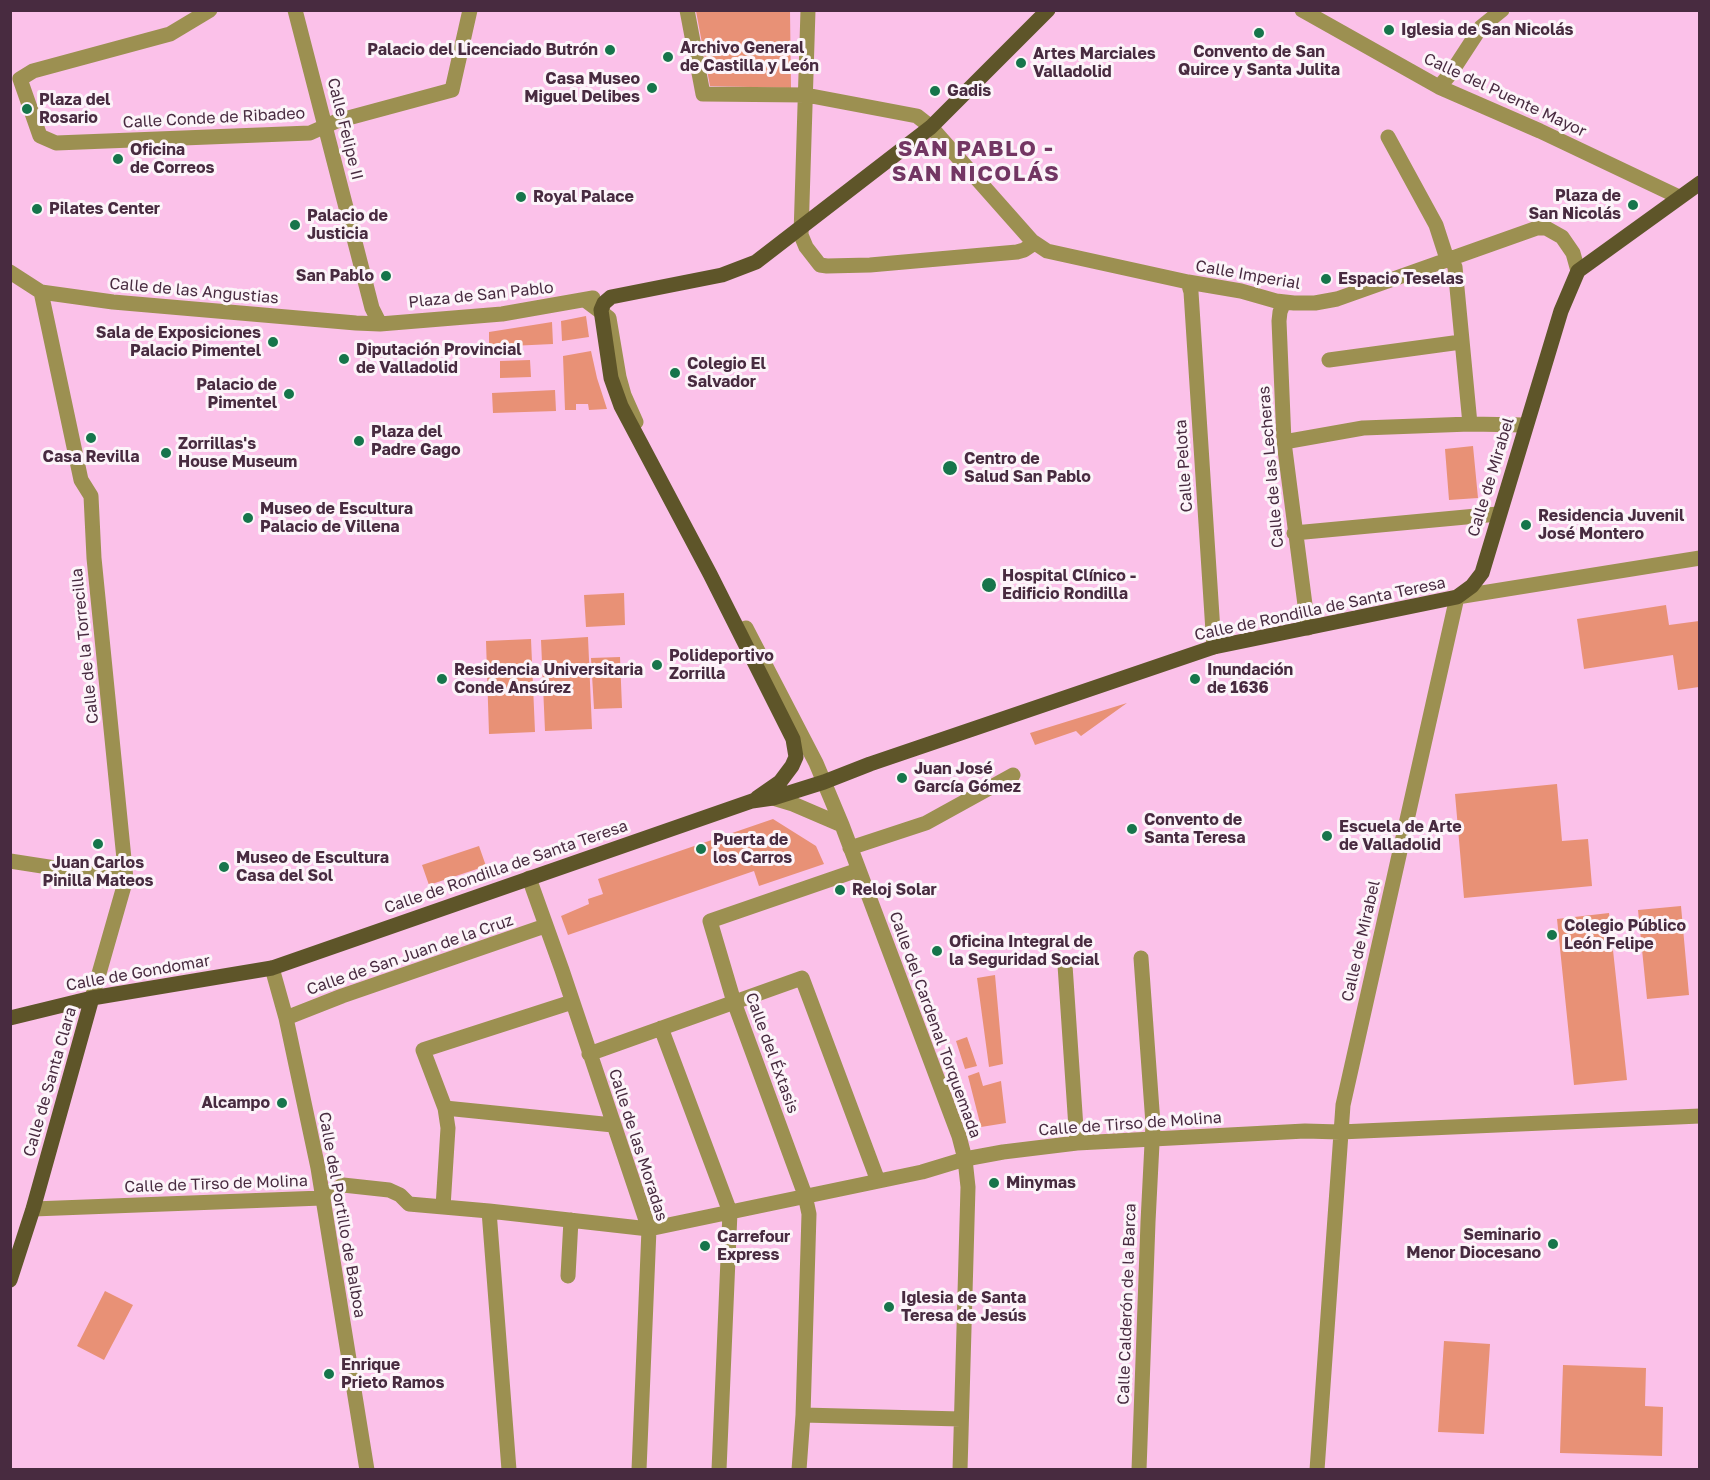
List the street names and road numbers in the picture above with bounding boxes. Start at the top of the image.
street label: Calle del Puente Mayor [1421,49,1589,141]
street label: Calle Felipe II [323,76,367,182]
street label: Calle Conde de Ribadeo [122,104,306,132]
street label: Calle Imperial [1194,256,1302,294]
street label: Calle de las Angustias [109,274,279,308]
street label: Plaza de San Pablo [407,278,555,312]
street label: Calle de las Lecheras [1254,385,1288,549]
street label: Calle de Mirabel [1464,415,1518,539]
street label: Calle Pelota [1171,419,1197,513]
street label: Calle de la Torrecilla [67,567,103,725]
street label: Calle de Rondilla de Santa Teresa [1193,573,1447,645]
street label: Calle de Rondilla de Santa Teresa [382,816,630,918]
street label: Calle de Mirabel [1338,879,1384,1003]
street label: Calle del Cardenal Torquemada [885,909,985,1141]
street label: Calle de San Juan de la Cruz [304,911,516,999]
street label: Calle de Gondomar [64,951,212,995]
street label: Calle del Éxtasis [741,990,803,1116]
street label: Calle de Santa Clara [19,1005,81,1159]
street label: Calle de las Moradas [604,1066,672,1224]
street label: Calle de Tirso de Molina [1038,1108,1222,1140]
street label: Calle del Portillo de Balboa [314,1110,370,1320]
street label: Calle de Tirso de Molina [124,1171,308,1197]
street label: Calle Calderón de la Barca [1114,1203,1140,1405]

